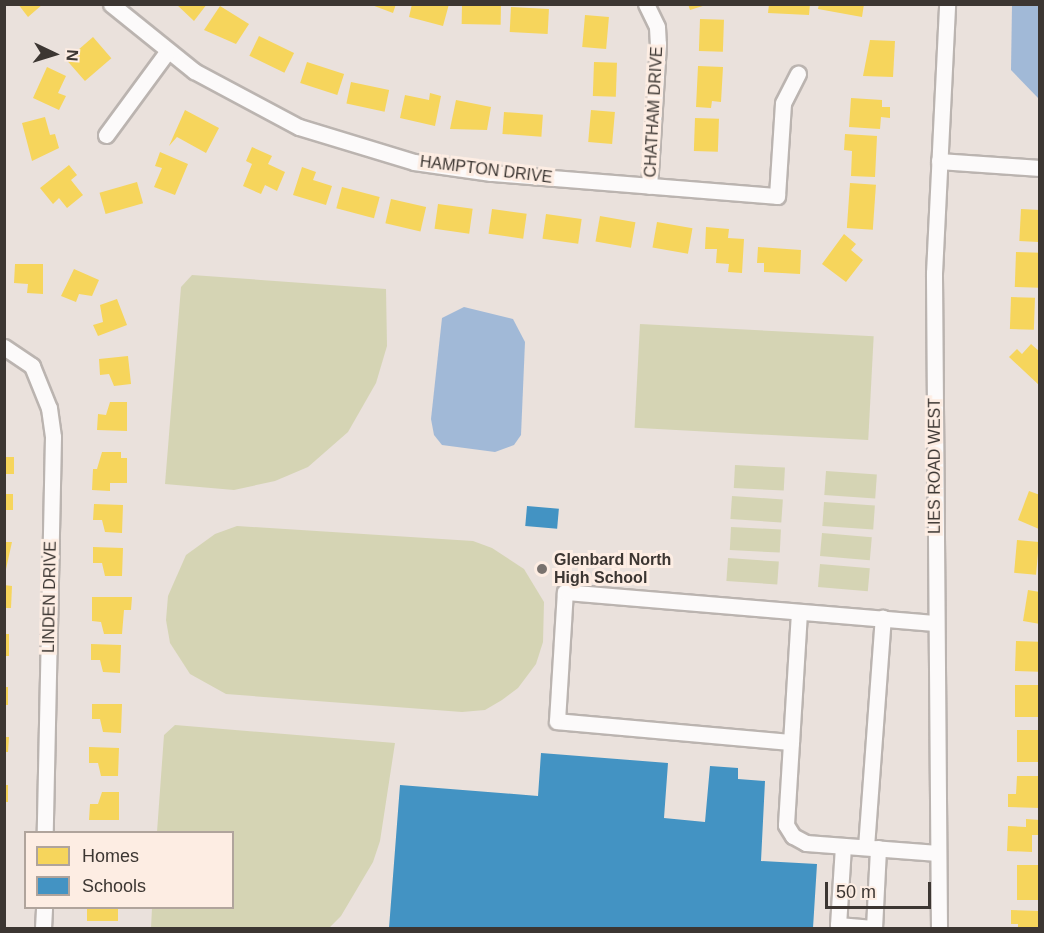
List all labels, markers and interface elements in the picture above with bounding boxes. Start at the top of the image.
north arrow [24,24,84,84]
street label: CHATHAM DRIVE [641,46,667,178]
text: N [64,49,81,62]
street label: HAMPTON DRIVE [419,152,553,188]
street label: LIES ROAD WEST [925,398,945,534]
street label: LINDEN DRIVE [39,541,61,653]
place label: Glenbard North High School [554,550,671,588]
marker: Glenbard North High School [535,562,549,576]
legend [24,831,234,909]
text: Homes [82,846,139,866]
scale bar [828,870,934,908]
text: Schools [82,876,146,896]
text: 50 m [836,882,876,902]

